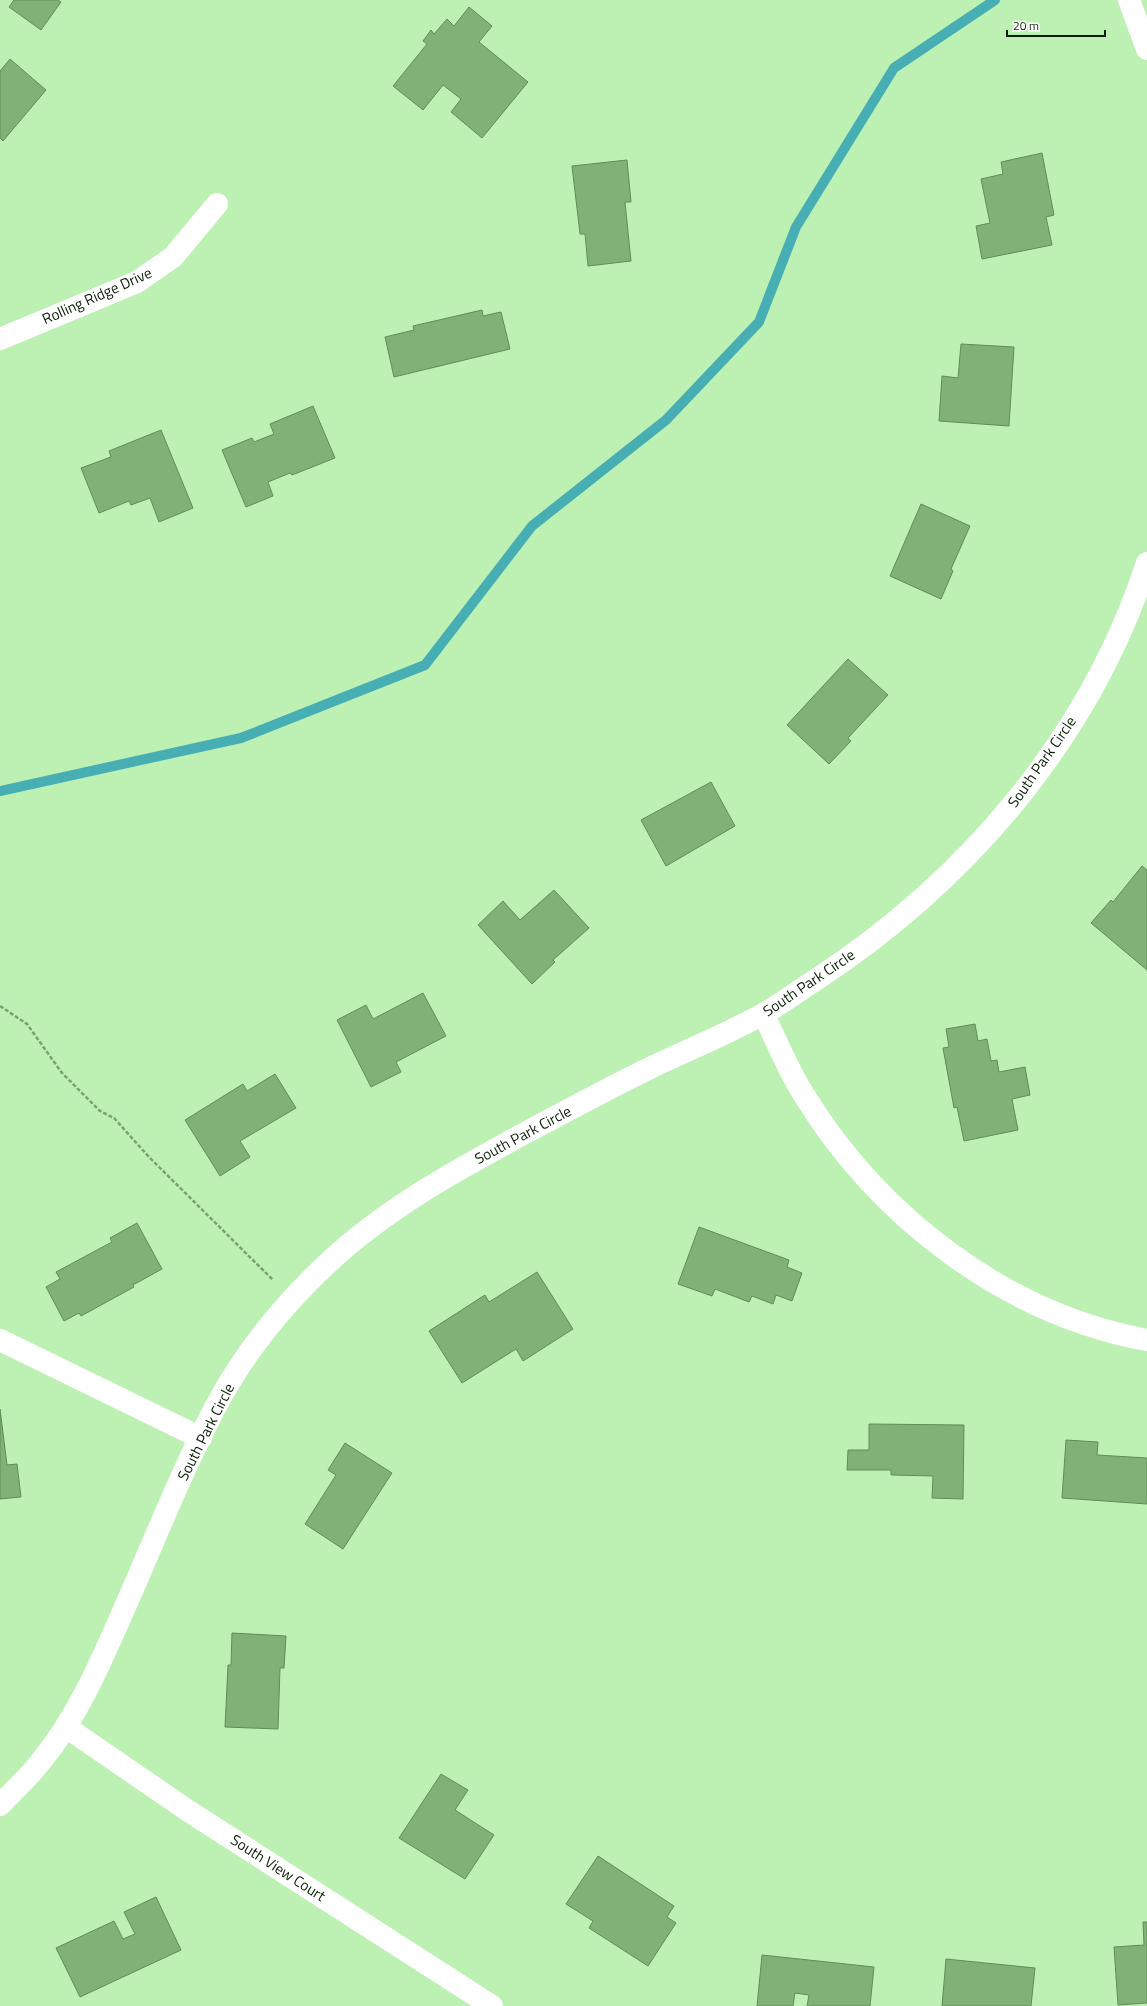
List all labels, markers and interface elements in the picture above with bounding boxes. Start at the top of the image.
scale bar [1007,12,1105,38]
text: 20 m [1013,16,1039,35]
street label: Rolling Ridge Drive [38,261,155,330]
street label: South Park Circle [1002,711,1082,812]
street label: South Park Circle [758,943,859,1022]
street label: South Park Circle [470,1099,575,1170]
street label: South Park Circle [171,1379,240,1485]
street label: South View Court [226,1828,331,1907]

